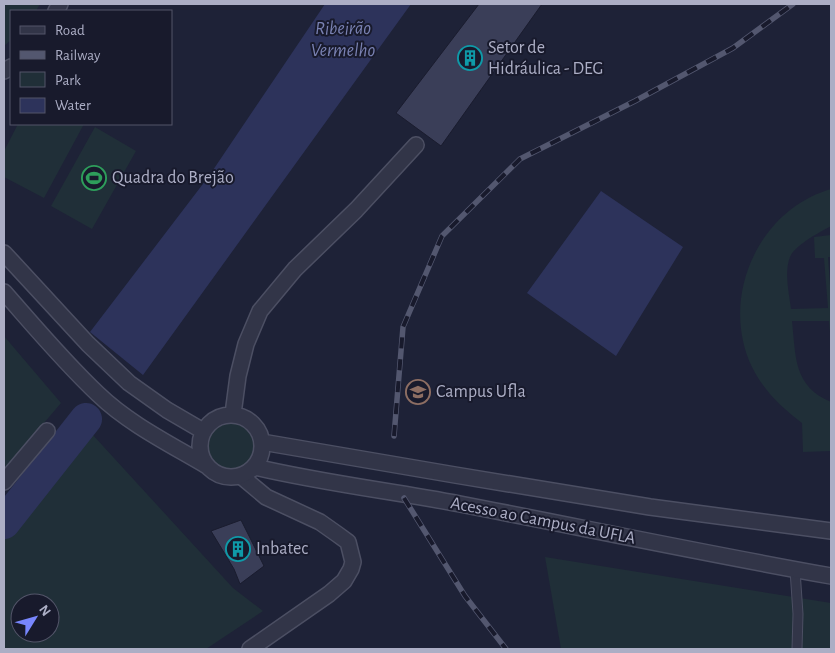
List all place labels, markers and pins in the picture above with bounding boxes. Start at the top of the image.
place label: Setor de Hidráulica - DEG [488,39,603,78]
building icon: Setor de Hidráulica - DEG [457,45,483,71]
sports icon: Quadra do Brejão [81,165,107,191]
place label: Quadra do Brejão [112,169,234,187]
school or university icon: Campus Ufla [405,379,431,405]
place label: Campus Ufla [436,383,526,401]
building icon: Inbatec [225,536,251,562]
place label: Inbatec [256,540,308,558]

